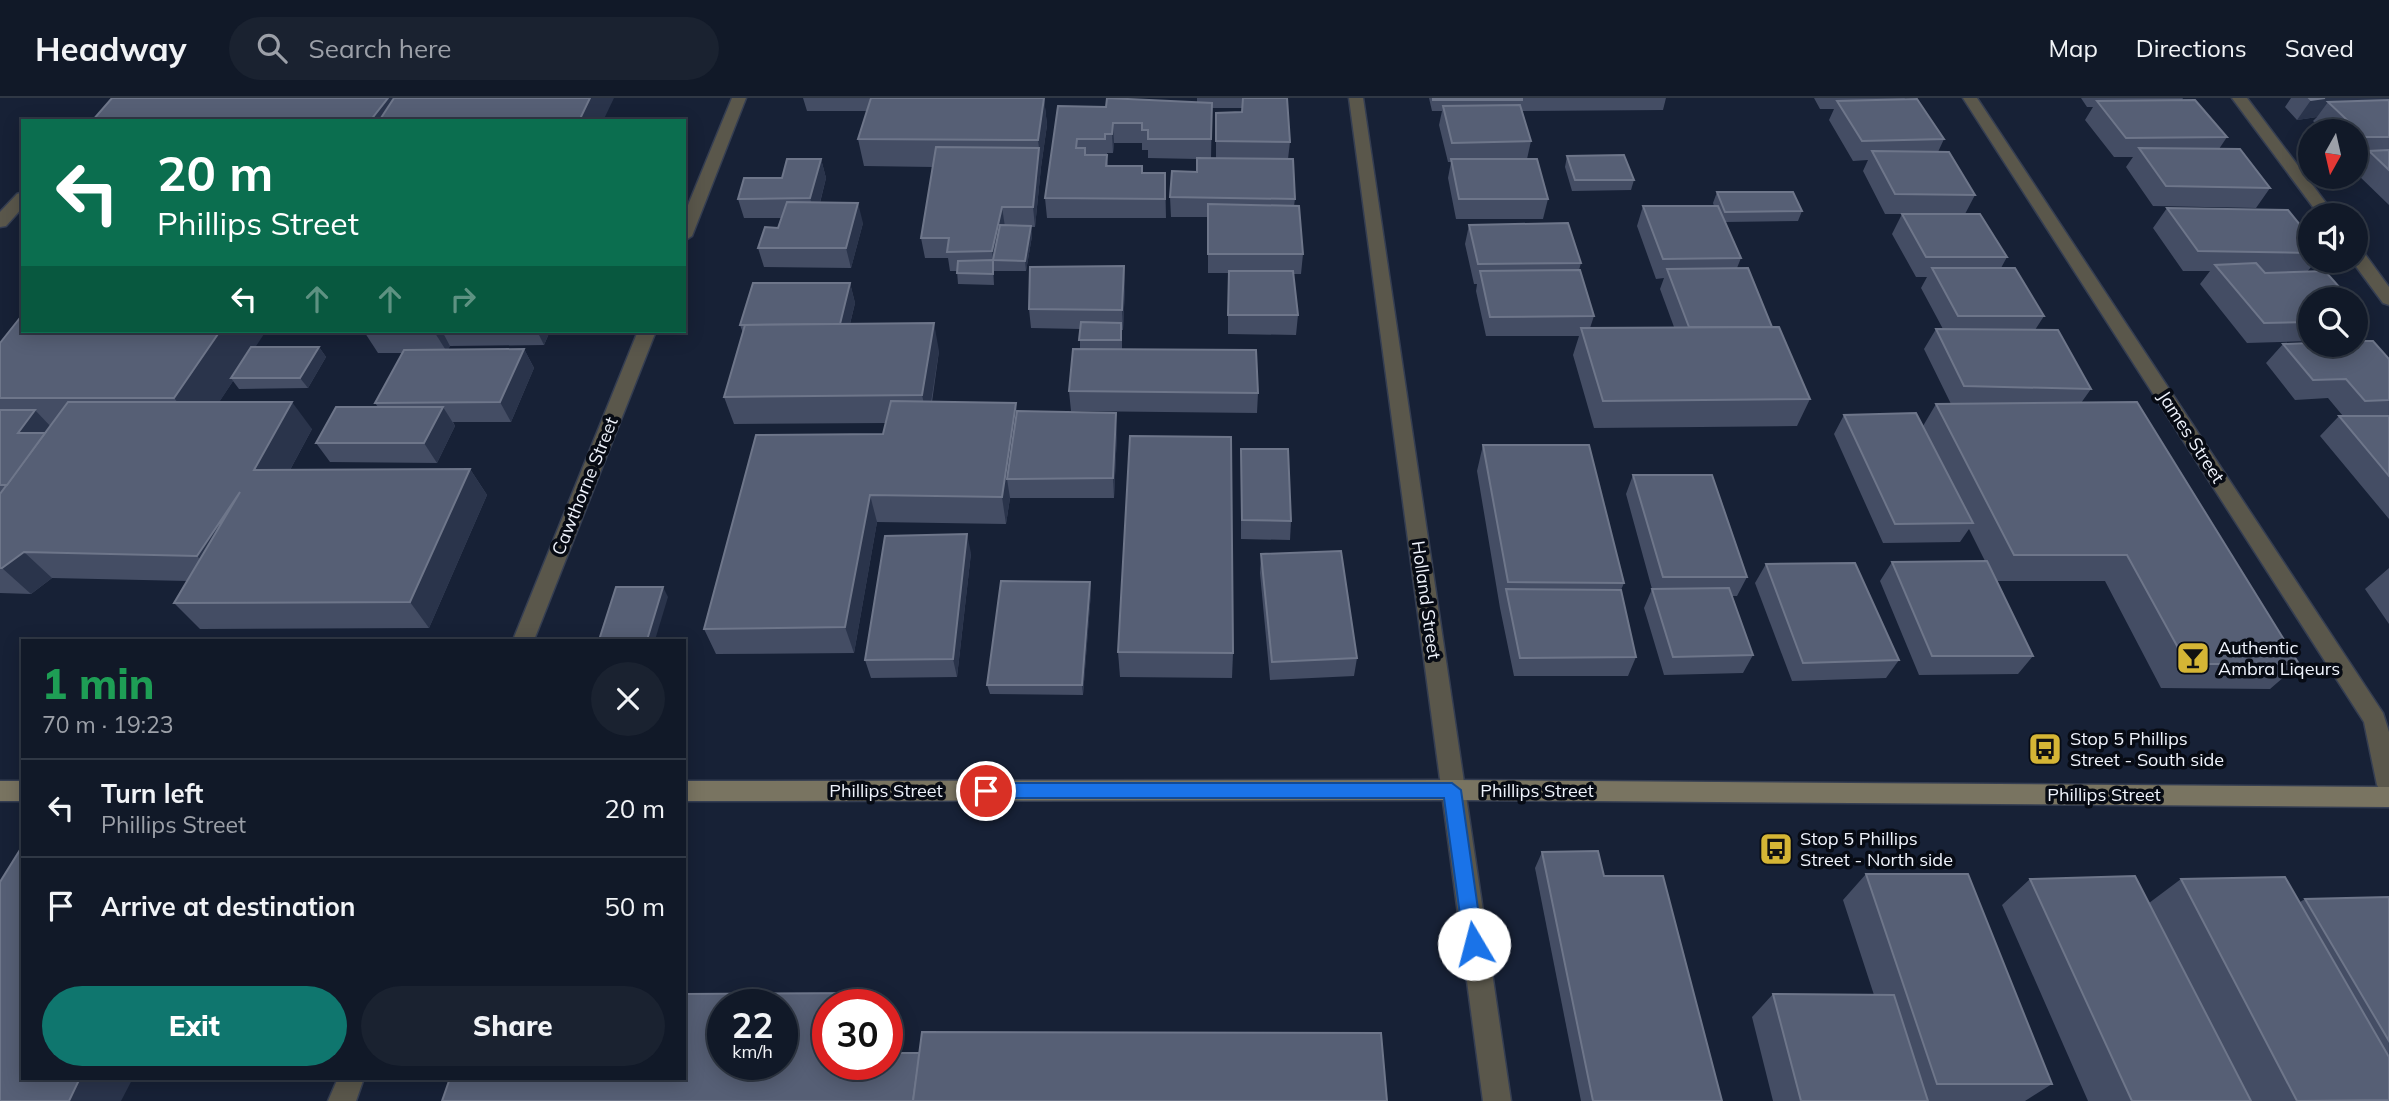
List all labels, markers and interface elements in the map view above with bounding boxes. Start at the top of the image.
search box [229,17,719,80]
text: Headway [35,28,187,69]
icon: search [253,29,291,67]
text: Search here [309,32,451,65]
text: Map [2048,33,2098,63]
text: Directions [2136,33,2247,63]
text: Saved [2285,33,2354,63]
north arrow [2298,119,2368,189]
map controls [2298,119,2368,357]
text: 20 m [157,142,273,203]
icon: left [42,147,133,238]
text: Phillips Street [157,203,359,243]
button: sound [2298,203,2368,273]
icon: left [225,280,263,318]
icon: ahead [298,280,336,318]
icon: ahead [371,280,409,318]
icon: right [444,280,482,318]
button: search [2298,287,2368,357]
street label: James Street [2153,386,2230,487]
street label: Cawthorne Street [546,413,623,558]
street label: Holland Street [1407,539,1446,661]
place label: Authentic Ambra Liqeurs [2218,636,2340,680]
bar icon: Authentic Ambra Liqeurs [2174,639,2212,677]
text: 1 min [42,657,155,710]
button: close [591,662,665,736]
text: 70 m · 19:23 [42,710,174,739]
place label: Stop 5 Phillips Street - South side [2070,727,2224,771]
bus stop icon: Stop 5 Phillips Street - South side [2026,730,2064,768]
pin [956,761,1016,821]
icon: arrive [967,772,1005,810]
text: Turn left [101,777,203,810]
street label: Phillips Street [829,779,943,802]
street label: Phillips Street [1480,779,1594,802]
street label: Phillips Street [2047,783,2161,806]
icon: left [42,789,80,827]
text: 20 m [604,792,665,825]
text: Phillips Street [101,810,246,839]
place label: Stop 5 Phillips Street - North side [1800,827,1953,871]
bus stop icon: Stop 5 Phillips Street - North side [1757,830,1795,868]
icon: arrive [42,887,80,925]
text: Arrive at destination [101,890,356,923]
text: 50 m [604,890,665,923]
position arrow [1437,907,1511,981]
button: Exit [42,986,347,1066]
button: Share [361,986,665,1066]
speed limit sign: 30 [812,989,903,1080]
text: 22 [731,1003,774,1047]
text: km/h [732,1040,773,1063]

